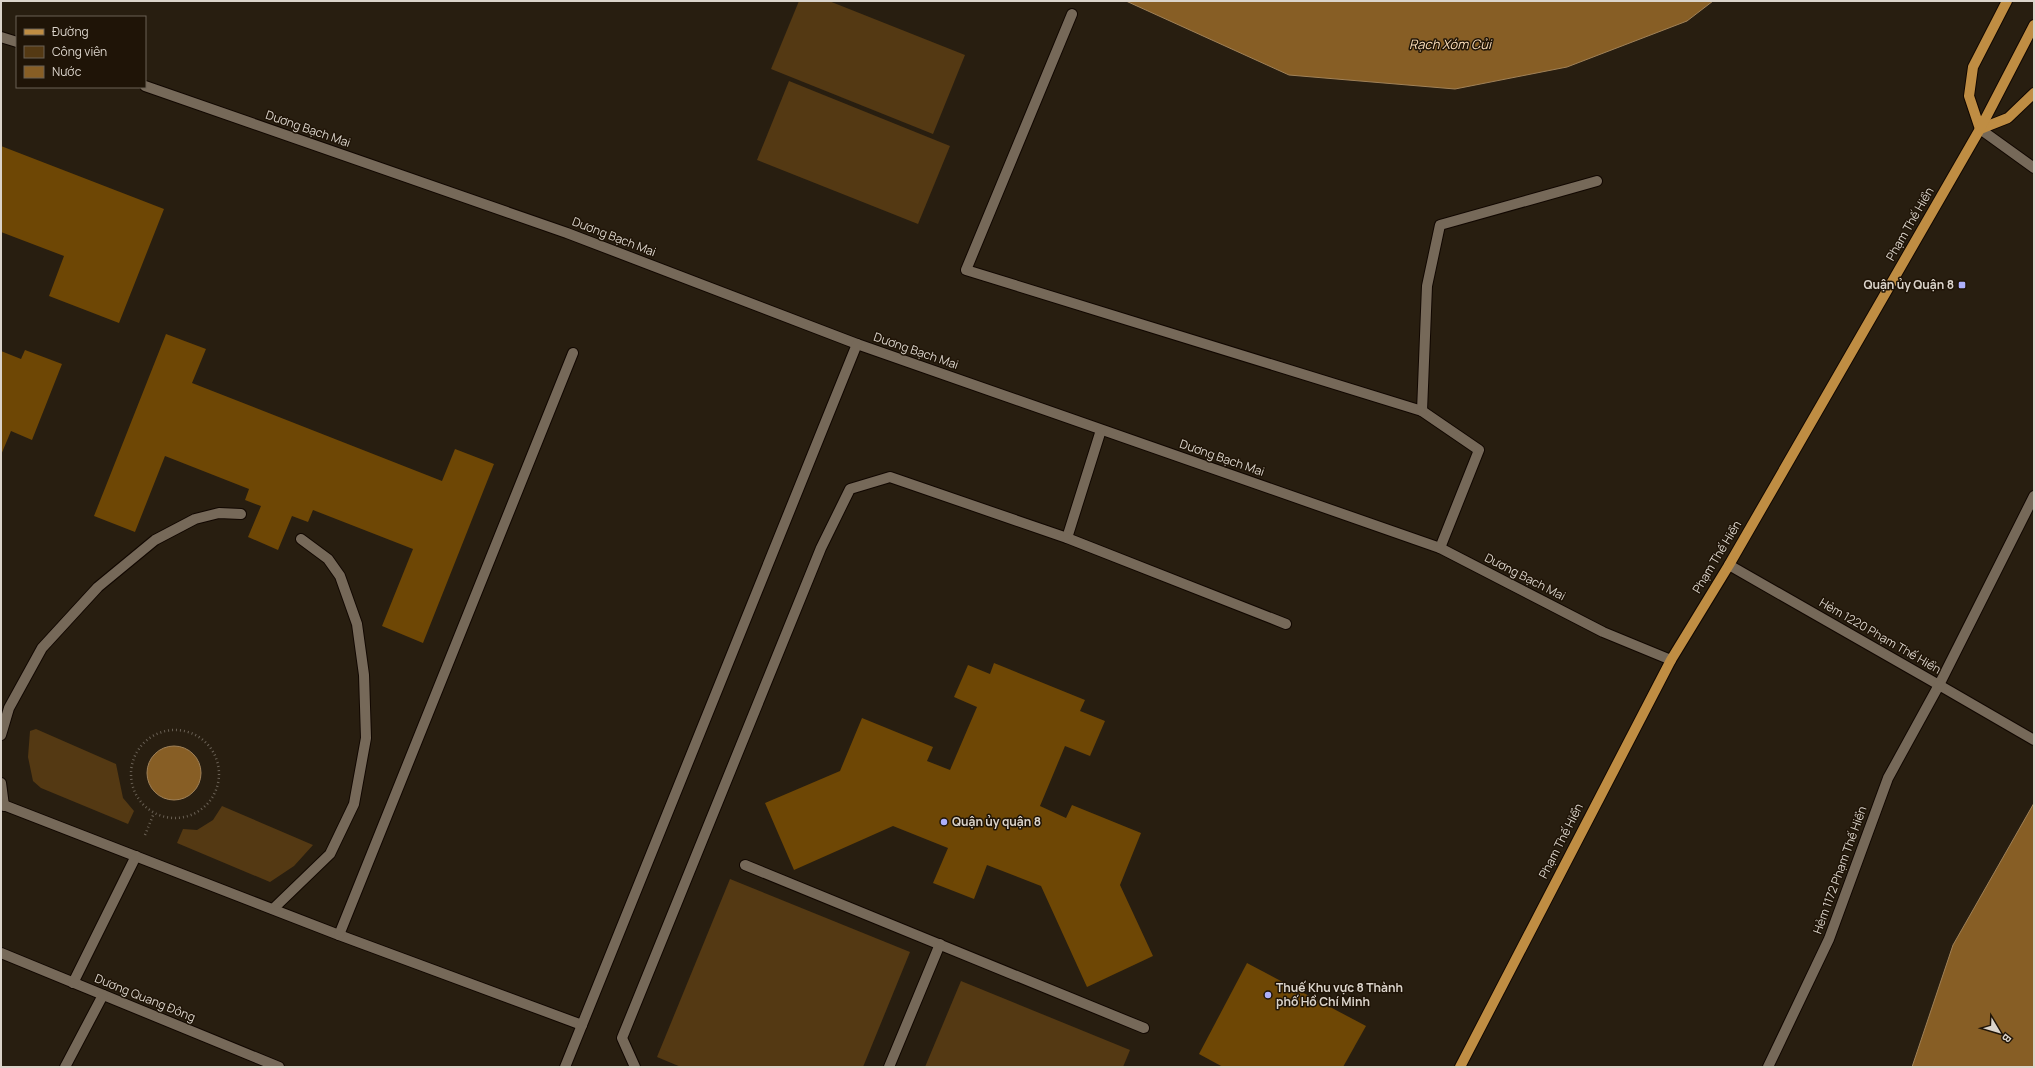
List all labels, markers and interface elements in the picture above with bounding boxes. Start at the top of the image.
legend [16,16,146,88]
text: Đường [52,23,89,40]
water label: Rạch Xóm Củi [1409,35,1493,53]
text: Công viên [52,43,107,60]
text: Nước [52,63,82,80]
street label: Dương Bạch Mai [263,106,353,151]
street label: Phạm Thế Hiển [1882,184,1938,264]
street label: Dương Bạch Mai [570,213,659,260]
place label: Quận ủy Quận 8 [1863,276,1954,293]
marker: Quận ủy Quận 8 [1957,280,1967,290]
street label: Dương Bạch Mai [871,328,961,373]
street label: Dương Bạch Mai [1177,435,1267,480]
street label: Phạm Thế Hiển [1688,517,1745,596]
street label: Dương Bạch Mai [1482,549,1569,604]
street label: Hẻm 1220 Phạm Thế Hiển [1816,594,1944,677]
street label: Phạm Thế Hiển [1534,800,1587,881]
street label: Hẻm 1172 Phạm Thế Hiển [1809,804,1871,936]
place label: Quận ủy quận 8 [952,813,1041,830]
marker: Quận ủy quận 8 [939,817,949,827]
street label: Dương Quang Đông [92,970,198,1026]
place label: Thuế Khu vực 8 Thành phố Hồ Chí Minh [1276,979,1403,1010]
marker: Thuế Khu vực 8 Thành phố Hồ Chí Minh [1263,990,1273,1000]
north arrow [1979,1012,2019,1052]
text: B [1999,1031,2015,1046]

